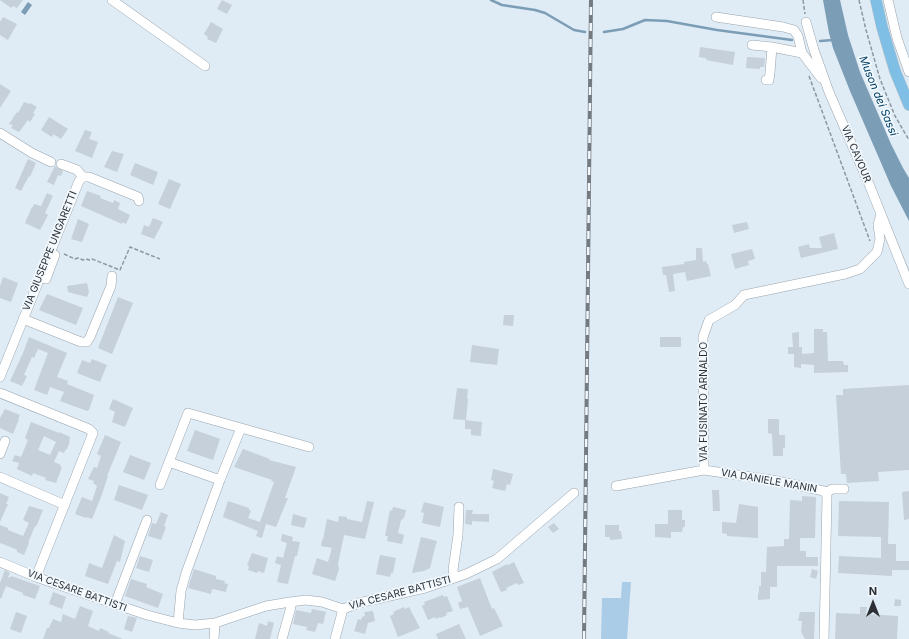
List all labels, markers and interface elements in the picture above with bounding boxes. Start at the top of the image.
water label: Muson dei Sassi [856,54,900,138]
street label: VIA CAVOUR [839,124,873,184]
street label: VIA GIUSEPPE UNGARETTI [20,189,80,313]
street label: VIA FUSINATO ARNALDO [698,342,710,462]
street label: VIA DANIELE MANIN [720,467,818,495]
street label: VIA CESARE BATTISTI [26,567,128,615]
street label: VIA CESARE BATTISTI [348,574,452,612]
north arrow [853,583,893,623]
text: N [869,584,877,598]

